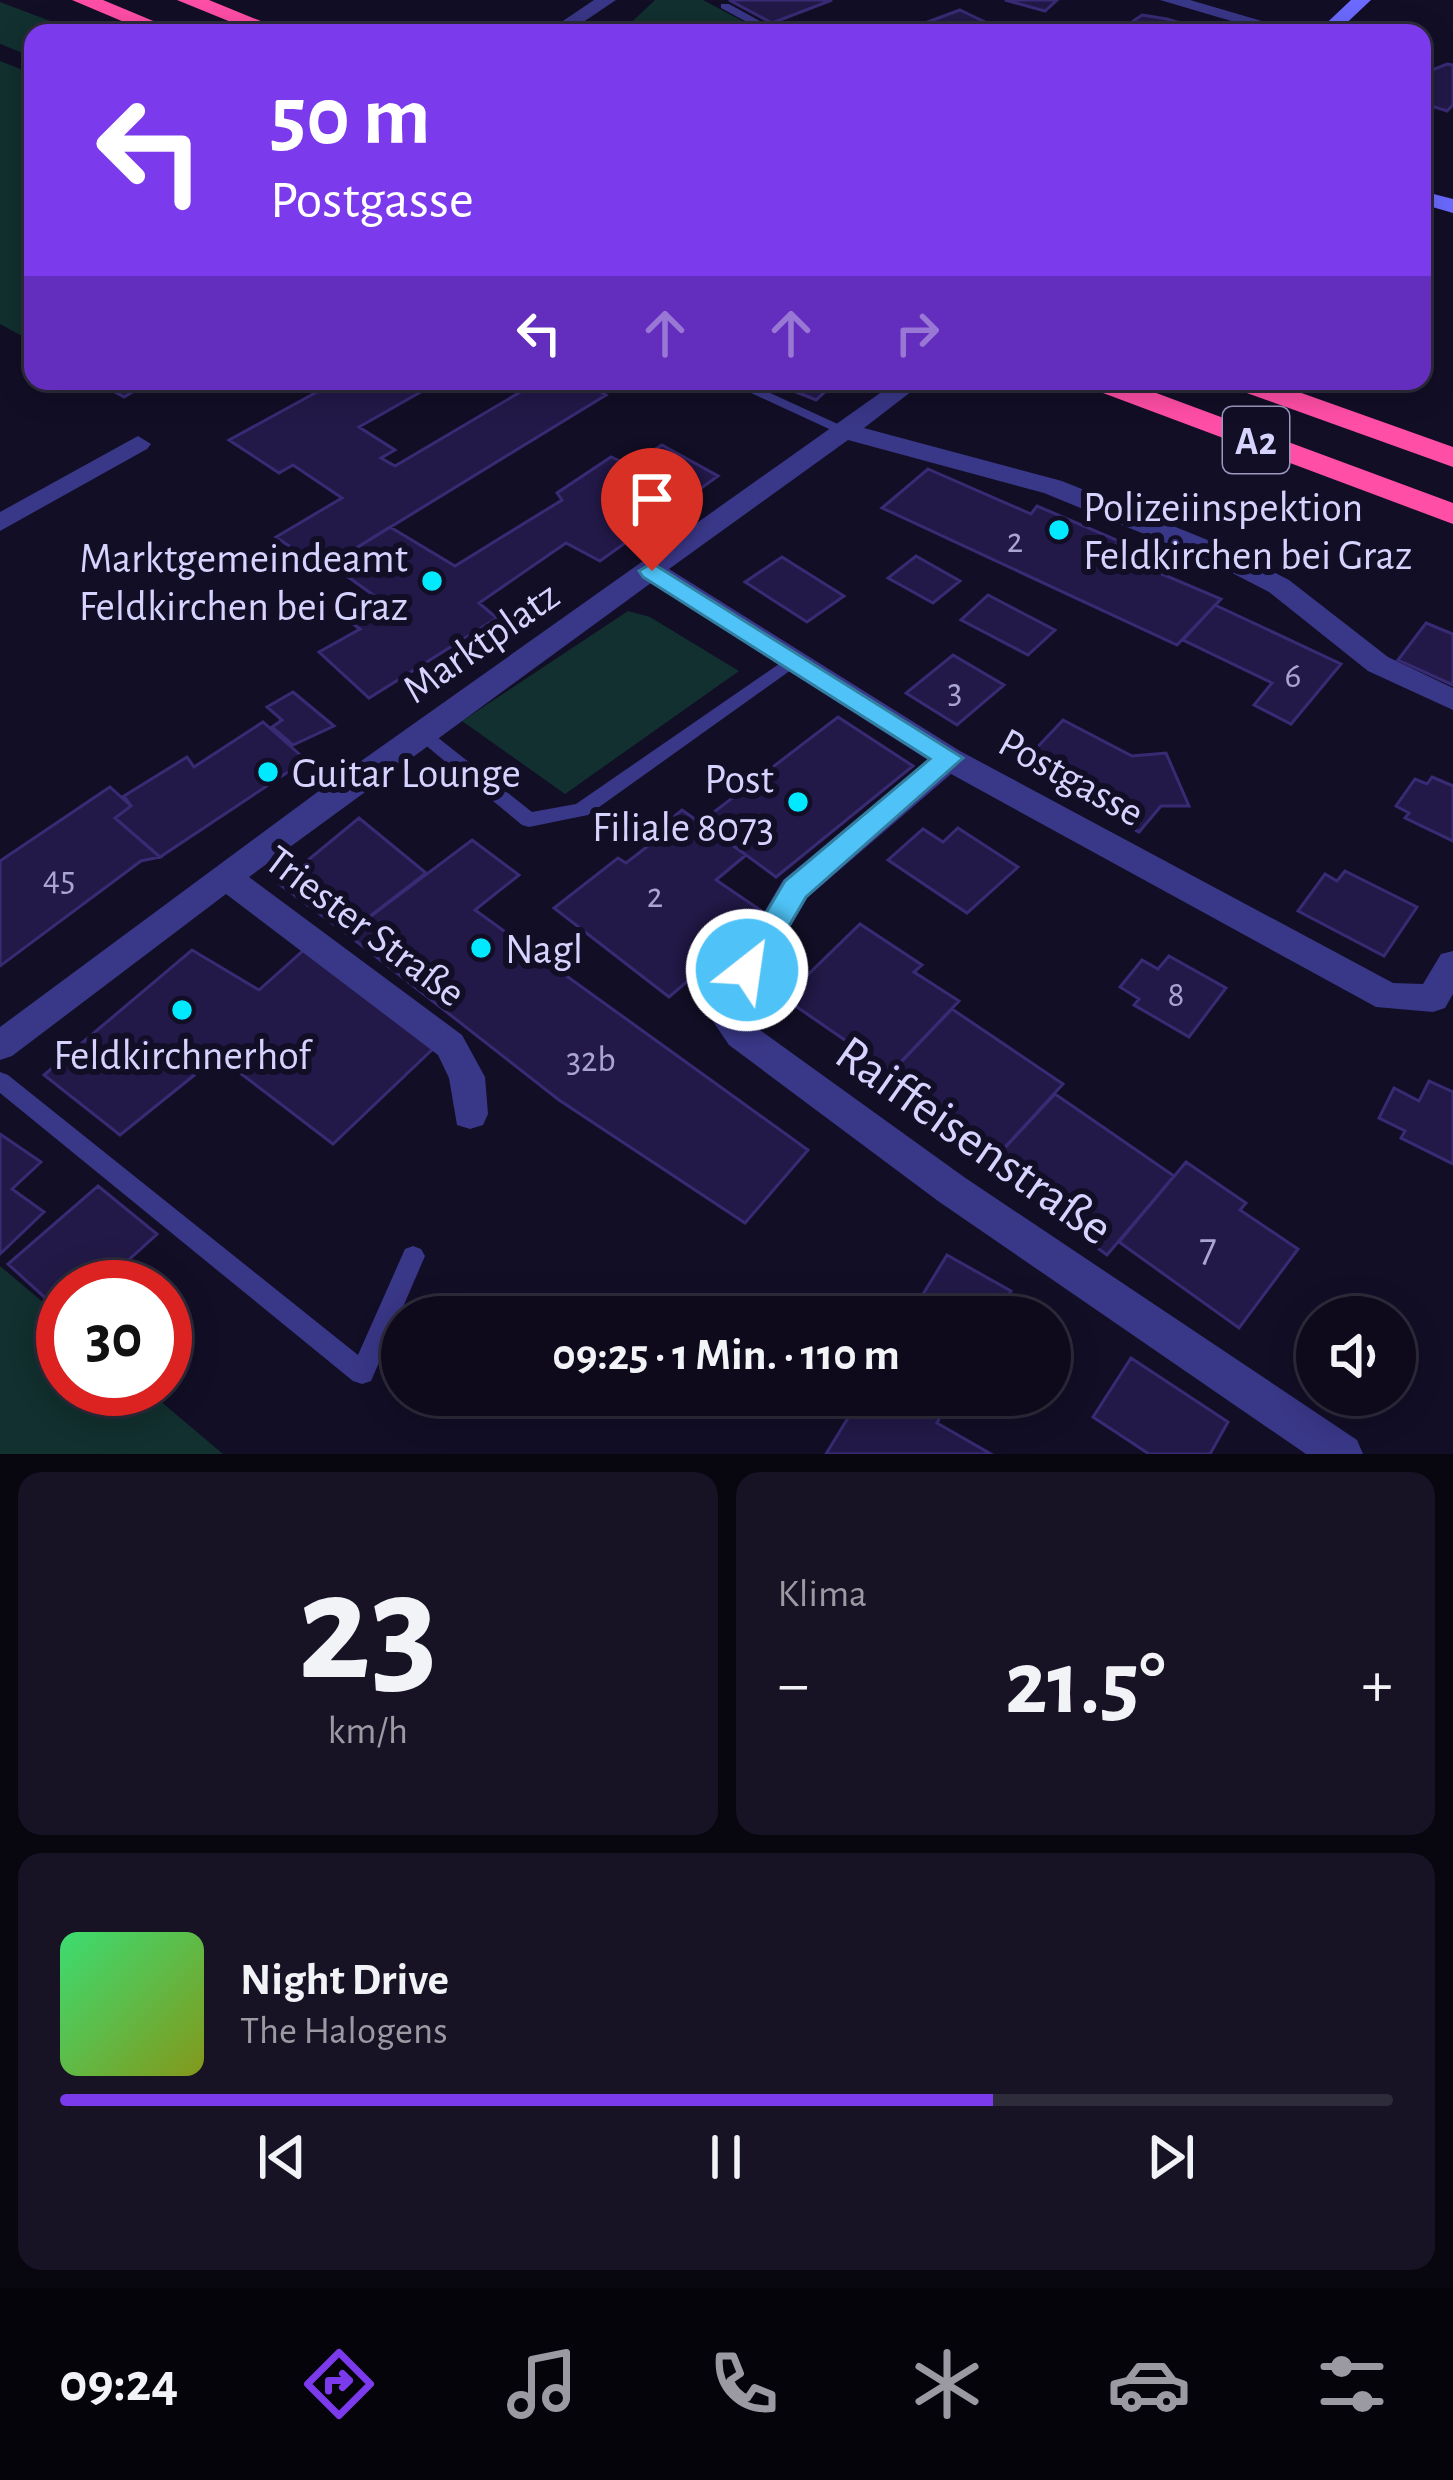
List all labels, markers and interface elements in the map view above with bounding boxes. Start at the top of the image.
icon: left [72,72,228,228]
text: 50 m [270,76,431,160]
text: Postgasse [270,174,474,228]
icon: left [506,300,572,366]
icon: ahead [632,300,698,366]
icon: ahead [758,300,824,366]
icon: right [884,300,950,366]
road number: A2 [1223,407,1289,473]
pin [601,448,703,571]
icon: arrive [619,466,685,532]
place label: Polizeiinspektion Feldkirchen bei Graz [1083,487,1412,577]
marker: Polizeiinspektion Feldkirchen bei Graz [1046,517,1072,543]
house number: 2 [1007,523,1023,559]
place label: Marktgemeindeamt Feldkirchen bei Graz [79,538,408,628]
marker: Marktgemeindeamt Feldkirchen bei Graz [419,568,445,594]
street label: Marktplatz [395,574,567,711]
house number: 6 [1285,658,1301,694]
house number: 3 [948,673,962,709]
street label: Postgasse [992,721,1151,835]
place label: Guitar Lounge [292,753,521,795]
marker: Guitar Lounge [255,759,281,785]
place label: Post Filiale 8073 [592,759,774,849]
marker: Post Filiale 8073 [785,789,811,815]
street label: Triester Straße [257,838,472,1015]
house number: 45 [43,861,75,897]
house number: 2 [647,878,663,914]
position arrow [684,907,810,1033]
place label: Nagl [505,929,583,971]
marker: Nagl [468,935,494,961]
house number: 8 [1167,977,1185,1013]
marker: Feldkirchnerhof [169,997,195,1023]
street label: Raiffeisenstraße [826,1027,1121,1255]
place label: Feldkirchnerhof [53,1035,313,1077]
house number: 32b [566,1042,616,1078]
house number: 7 [1199,1227,1217,1269]
speed limit sign: 30 [36,1260,192,1416]
map controls [1296,1296,1416,1416]
button: sound [1296,1296,1416,1416]
text: 09:25 · 1 Min. · 110 m [552,1333,900,1378]
text: 23 [297,1552,438,1708]
text: Klima [778,1575,867,1614]
text: 21.5° [1005,1640,1166,1730]
text: − [778,1652,809,1718]
text: + [1361,1652,1393,1718]
text: km/h [328,1712,408,1751]
text: Night Drive [240,1958,449,2003]
text: The Halogens [240,2012,448,2051]
icon: previous [249,2124,315,2190]
icon: pause [693,2124,759,2190]
icon: next [1138,2124,1204,2190]
icon: directions [297,2342,381,2426]
icon: music [500,2342,584,2426]
icon: phone [702,2342,786,2426]
icon: climate [905,2342,989,2426]
icon: car [1107,2342,1191,2426]
icon: filters [1310,2342,1394,2426]
text: 09:24 [59,2357,178,2411]

